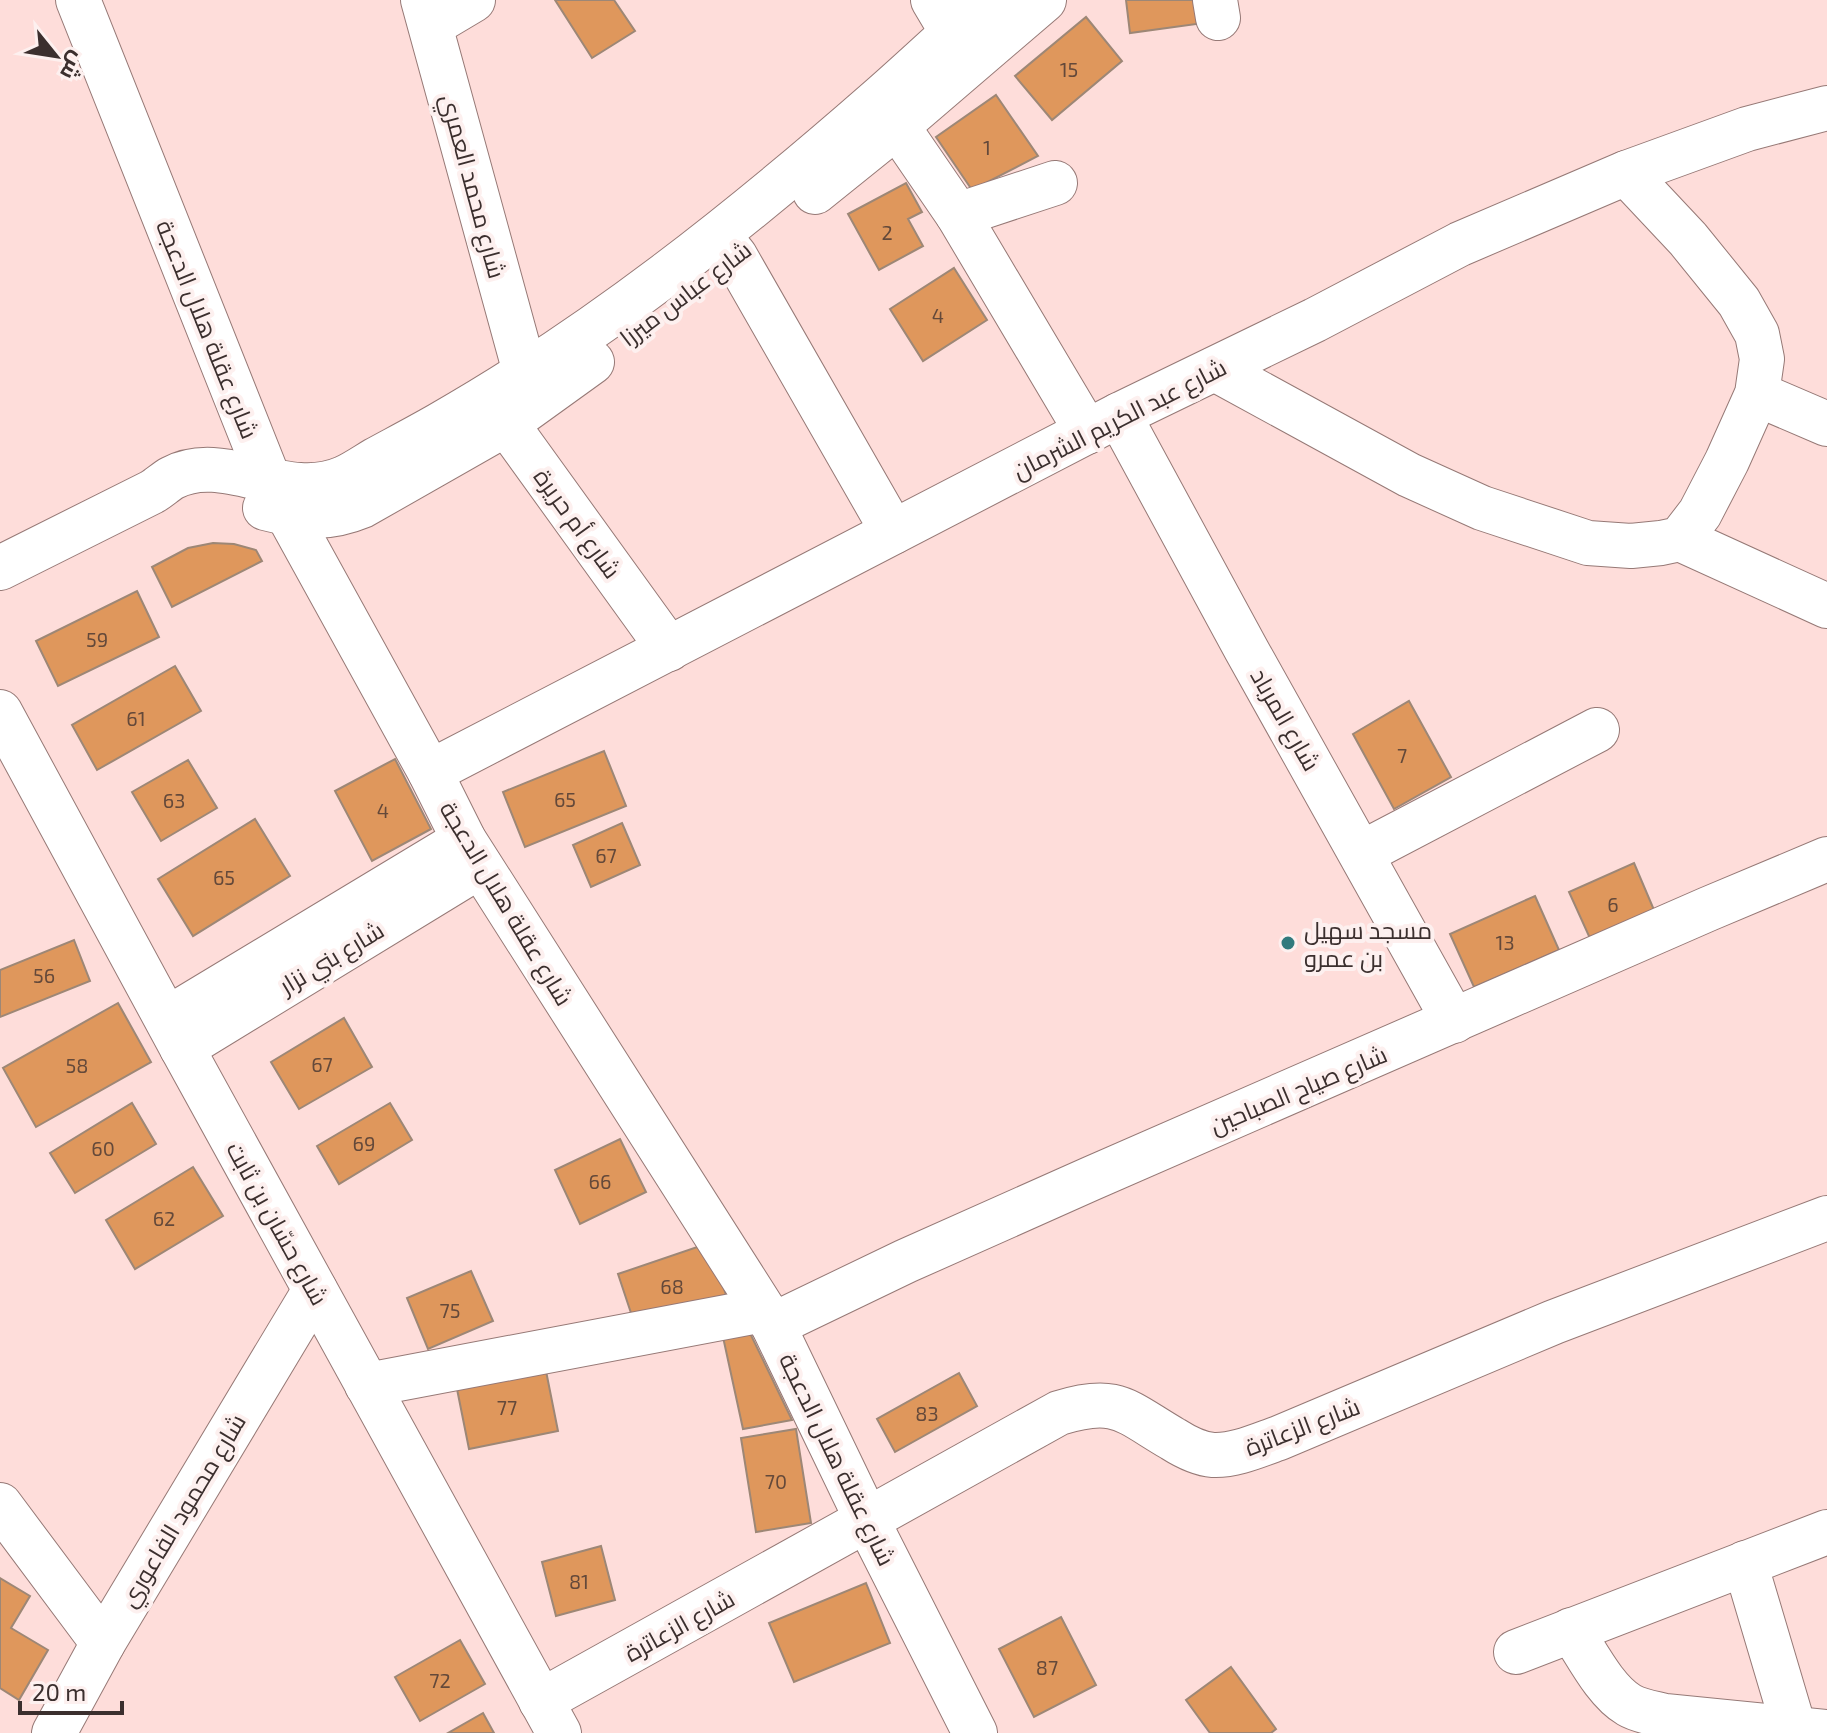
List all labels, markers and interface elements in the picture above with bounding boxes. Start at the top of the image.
north arrow [16,16,96,96]
text: ش [54,47,93,85]
house number: 15 [1060,57,1078,81]
street label: شارع محمد العمري [431,91,513,282]
house number: 1 [983,135,991,159]
street label: شارع عقلة هلال الدعجة [148,216,265,444]
house number: 2 [881,220,893,244]
street label: شارع عباس ميرزا [614,234,758,354]
house number: 4 [932,303,944,327]
street label: شارع عبد الكريم الشرمان [1007,352,1232,487]
street label: شارع أم حريرة [526,462,628,585]
house number: 59 [86,627,108,651]
street label: شارع المرباد [1242,663,1327,777]
house number: 61 [126,706,146,730]
house number: 7 [1397,743,1407,767]
house number: 65 [554,787,576,811]
house number: 63 [163,788,185,812]
street label: شارع عقلة هلال الدعجة [432,796,579,1012]
house number: 4 [377,798,389,822]
house number: 67 [595,843,617,867]
house number: 65 [213,865,235,889]
house number: 6 [1607,892,1619,916]
street label: شارع بني نزار [272,915,392,1006]
place label: مسجد سهيل بن عمرو [1304,915,1432,973]
house number: 13 [1495,930,1515,954]
marker: مسجد سهيل بن عمرو [1279,934,1297,952]
house number: 56 [33,963,55,987]
street label: شارع صياح الصباحين [1205,1039,1392,1142]
house number: 67 [311,1052,333,1076]
house number: 58 [66,1053,88,1077]
house number: 69 [353,1131,375,1155]
house number: 60 [91,1136,115,1160]
street label: شارع حسّان بن ثابت [219,1136,335,1311]
house number: 66 [589,1169,611,1193]
house number: 62 [153,1206,175,1230]
house number: 68 [660,1274,684,1298]
house number: 75 [440,1298,460,1322]
street label: شارع عقلة هلال الدعجة [771,1348,902,1571]
street label: شارع الزعاترة [1240,1391,1365,1464]
house number: 77 [497,1395,517,1419]
house number: 83 [915,1401,939,1425]
street label: شارع محمود الفاعوري [113,1408,255,1614]
house number: 70 [765,1469,787,1493]
house number: 81 [569,1569,589,1593]
street label: شارع الزعاترة [619,1583,740,1670]
house number: 87 [1036,1655,1058,1679]
scale bar [20,1665,122,1715]
house number: 72 [429,1668,451,1692]
text: 20 m [32,1677,86,1706]

